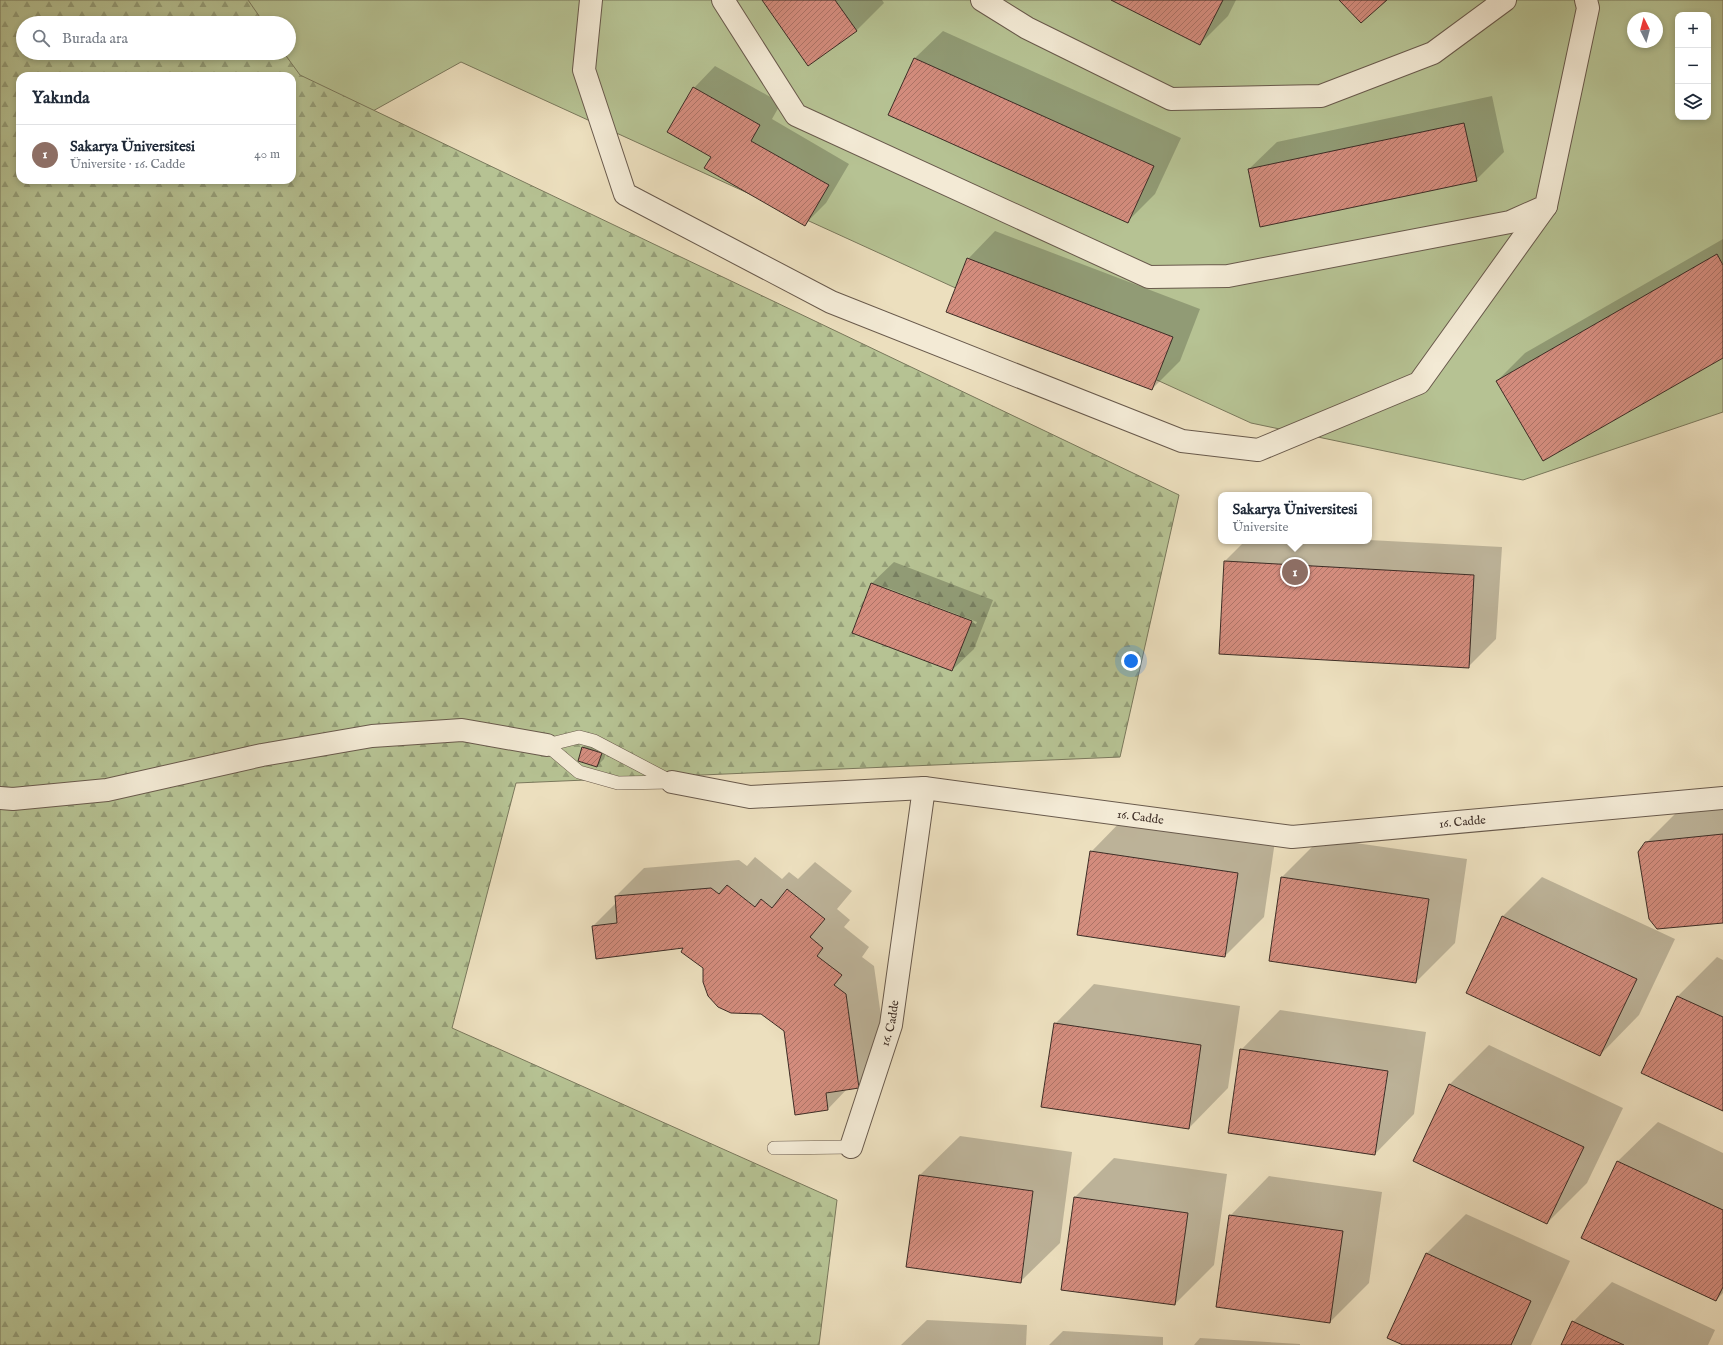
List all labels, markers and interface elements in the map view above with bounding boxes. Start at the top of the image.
north arrow [1627,12,1663,48]
map controls [1675,12,1711,120]
button: + [1675,12,1711,48]
search box [16,16,296,60]
icon: search [30,27,52,49]
text: Burada ara [62,29,128,48]
button: − [1675,48,1711,84]
button: layers [1675,84,1711,120]
text: Yakında [32,88,90,109]
text: Sakarya Üniversitesi [70,137,195,156]
text: 1 [43,146,47,163]
text: 40 m [254,146,280,163]
text: Üniversite · 16. Cadde [70,156,185,173]
popup [1218,492,1372,544]
text: Sakarya Üniversitesi [1232,500,1358,519]
text: Üniversite [1232,519,1288,536]
pin: 1 [1282,557,1308,587]
your location [1121,651,1141,671]
street label: 16. Cadde [1116,807,1165,828]
street label: 16. Cadde [1438,812,1487,832]
street label: 16. Cadde [878,999,902,1048]

